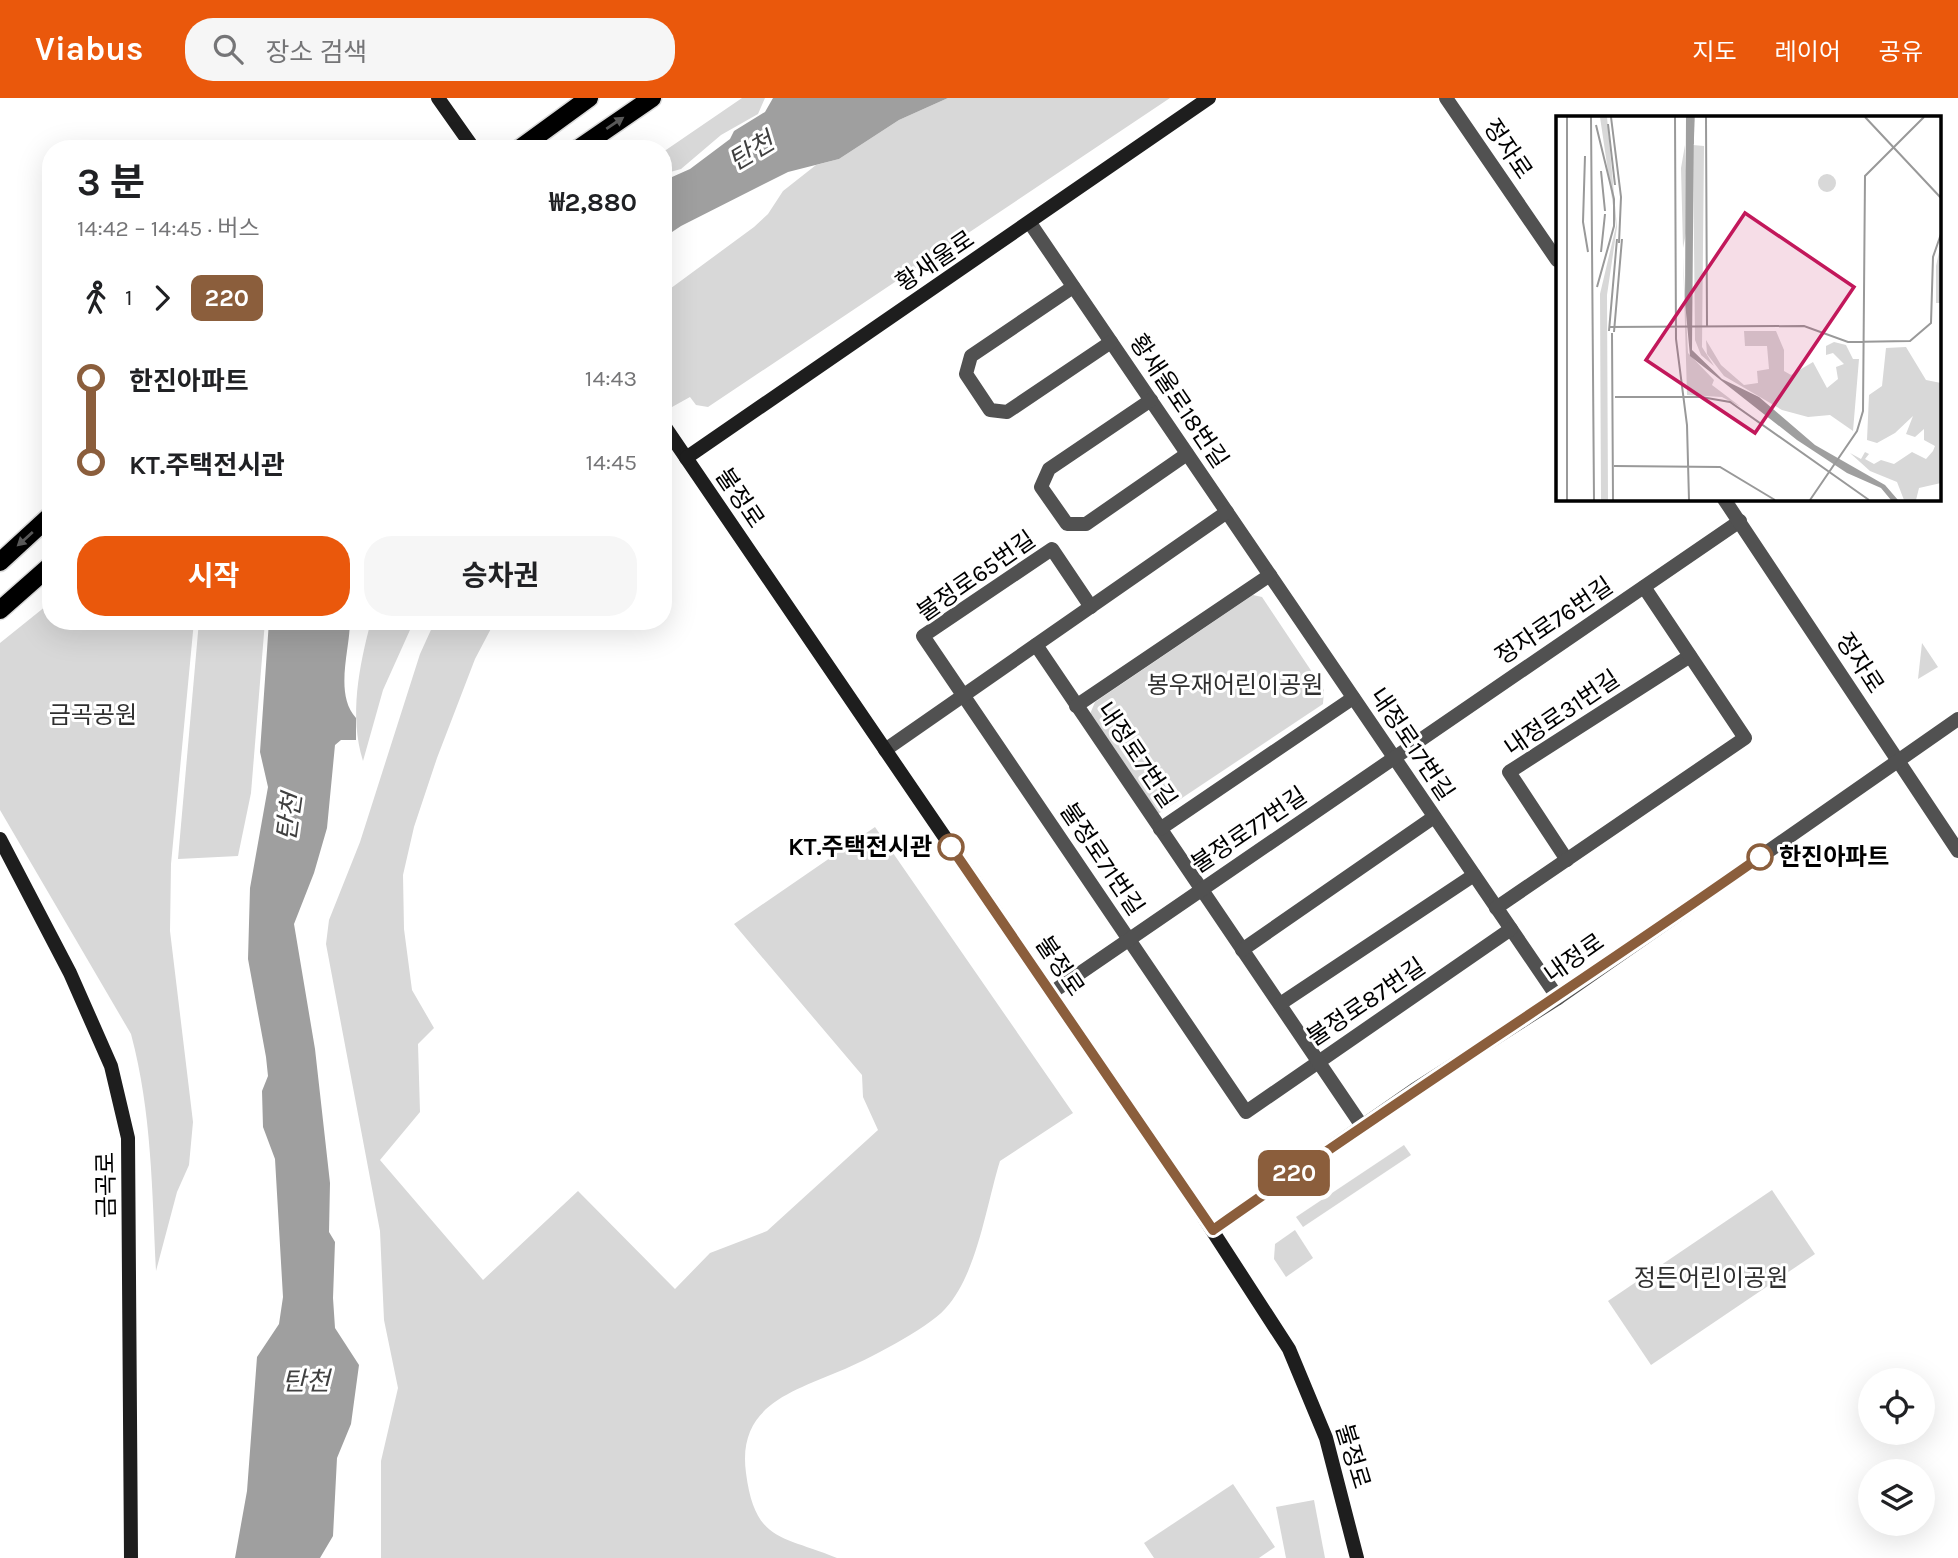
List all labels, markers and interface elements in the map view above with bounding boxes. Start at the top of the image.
search box [185,18,675,81]
text: Viabus [35,30,143,68]
icon: search [209,30,247,68]
text: 장소 검색 [265,37,367,68]
text: 지도 [1692,38,1737,66]
text: 레이어 [1775,38,1841,66]
text: 공유 [1879,38,1923,66]
street label: 정자로 [1478,114,1538,184]
one-way arrow [606,116,624,130]
inset map [1556,116,1940,500]
water label: 탄천 [723,124,782,177]
text: 3 분 [77,160,145,205]
text: ₩2,880 [549,187,637,218]
text: 14:42 – 14:45 · 버스 [77,215,260,242]
street label: 황새울로 [891,225,979,297]
icon: walk [77,279,115,317]
icon: forward [143,279,181,317]
text: 1 [125,284,133,311]
text: 220 [205,284,249,312]
street label: 황새울로18번길 [1124,329,1234,473]
text: 14:43 [585,365,637,392]
text: 한진아파트 [129,366,249,397]
text: 14:45 [585,449,637,476]
text: KT.주택전시관 [129,450,285,481]
street label: 불정로 [710,463,770,533]
street label: 불정로65번길 [912,525,1040,627]
one-way arrow [17,530,34,546]
button: 시작 [77,536,350,616]
button: 승차권 [364,536,637,616]
street label: 정자로76번길 [1490,572,1618,670]
street label: 정자로 [1830,628,1890,698]
street label: 내정로31번길 [1499,664,1625,762]
park label: 봉우재어린이공원 [1147,671,1323,699]
street label: 내정로17번길 [1364,682,1460,806]
street label: 내정로7번길 [1091,697,1183,813]
park label: 금곡공원 [49,701,137,729]
street label: 불정로77번길 [1186,781,1312,879]
water label: 탄천 [271,788,309,843]
street label: 불정로71번길 [1054,797,1150,921]
place label: KT.주택전시관 [788,833,932,861]
marker: KT.주택전시관 [938,834,964,860]
place label: 한진아파트 [1779,843,1889,871]
marker: 한진아파트 [1747,844,1773,870]
street label: 내정로 [1539,928,1609,988]
street label: 불정로 [1030,931,1090,1001]
street label: 불정로87번길 [1302,952,1430,1052]
line badge: 220 [1254,1150,1334,1196]
street label: 금곡로 [91,1152,121,1218]
text: 220 [1272,1159,1316,1187]
park label: 정든어린이공원 [1634,1264,1788,1292]
water label: 탄천 [282,1366,333,1397]
map controls [1858,1368,1935,1536]
button: locate [1858,1368,1935,1445]
street label: 불정로 [1330,1420,1376,1492]
button: layers [1858,1459,1935,1536]

